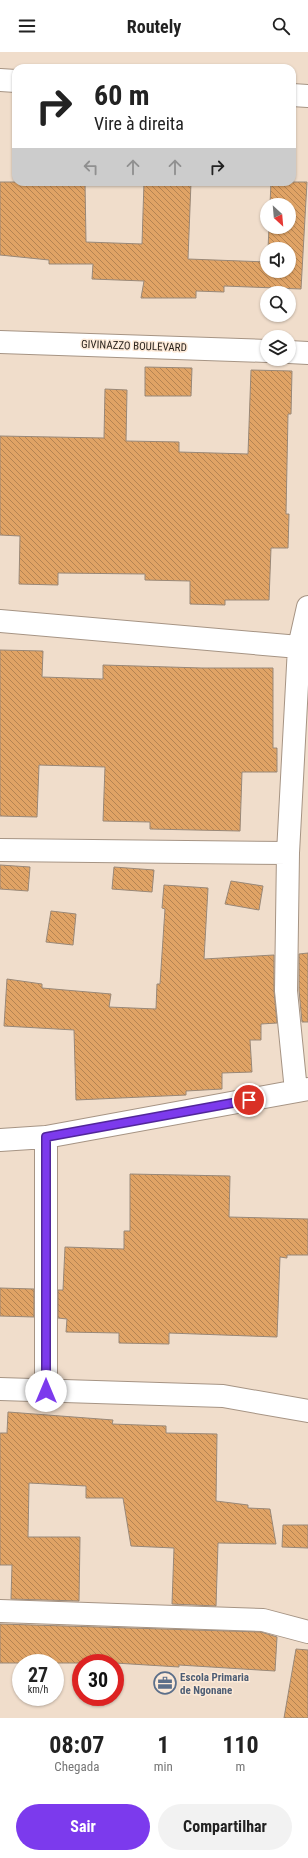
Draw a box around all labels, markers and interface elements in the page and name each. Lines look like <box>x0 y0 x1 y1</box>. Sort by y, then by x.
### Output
icon: menu <box>16 15 38 37</box>
icon: search <box>270 15 292 37</box>
text: Routely <box>127 16 181 37</box>
text: 60 m <box>94 79 150 112</box>
icon: right <box>28 80 80 132</box>
text: Vire à direita <box>94 113 184 134</box>
icon: left <box>80 156 102 178</box>
icon: ahead <box>122 156 144 178</box>
icon: ahead <box>164 156 186 178</box>
icon: right <box>206 156 228 178</box>
north arrow <box>260 198 296 234</box>
map controls <box>260 198 296 366</box>
button: sound <box>260 242 296 278</box>
button: search <box>260 286 296 322</box>
button: layers <box>260 330 296 366</box>
street label: GIVINAZZO BOULEVARD <box>81 338 187 354</box>
pin <box>232 1083 266 1117</box>
icon: arrive <box>238 1089 260 1111</box>
position arrow <box>25 1370 67 1412</box>
speed limit sign: 30 <box>72 1654 124 1706</box>
text: 27 <box>28 1663 48 1687</box>
office icon: Escola Primaria de Ngonane <box>152 1670 178 1696</box>
place label: Escola Primaria de Ngonane <box>180 1671 249 1697</box>
text: km/h <box>28 1684 48 1695</box>
text: 08:07 <box>49 1731 104 1759</box>
text: 1 <box>157 1731 169 1759</box>
text: 110 <box>222 1731 259 1759</box>
text: Chegada <box>54 1759 99 1774</box>
text: min <box>154 1759 173 1774</box>
text: m <box>236 1759 245 1774</box>
button: Sair <box>16 1804 150 1850</box>
button: Compartilhar <box>158 1804 292 1850</box>

